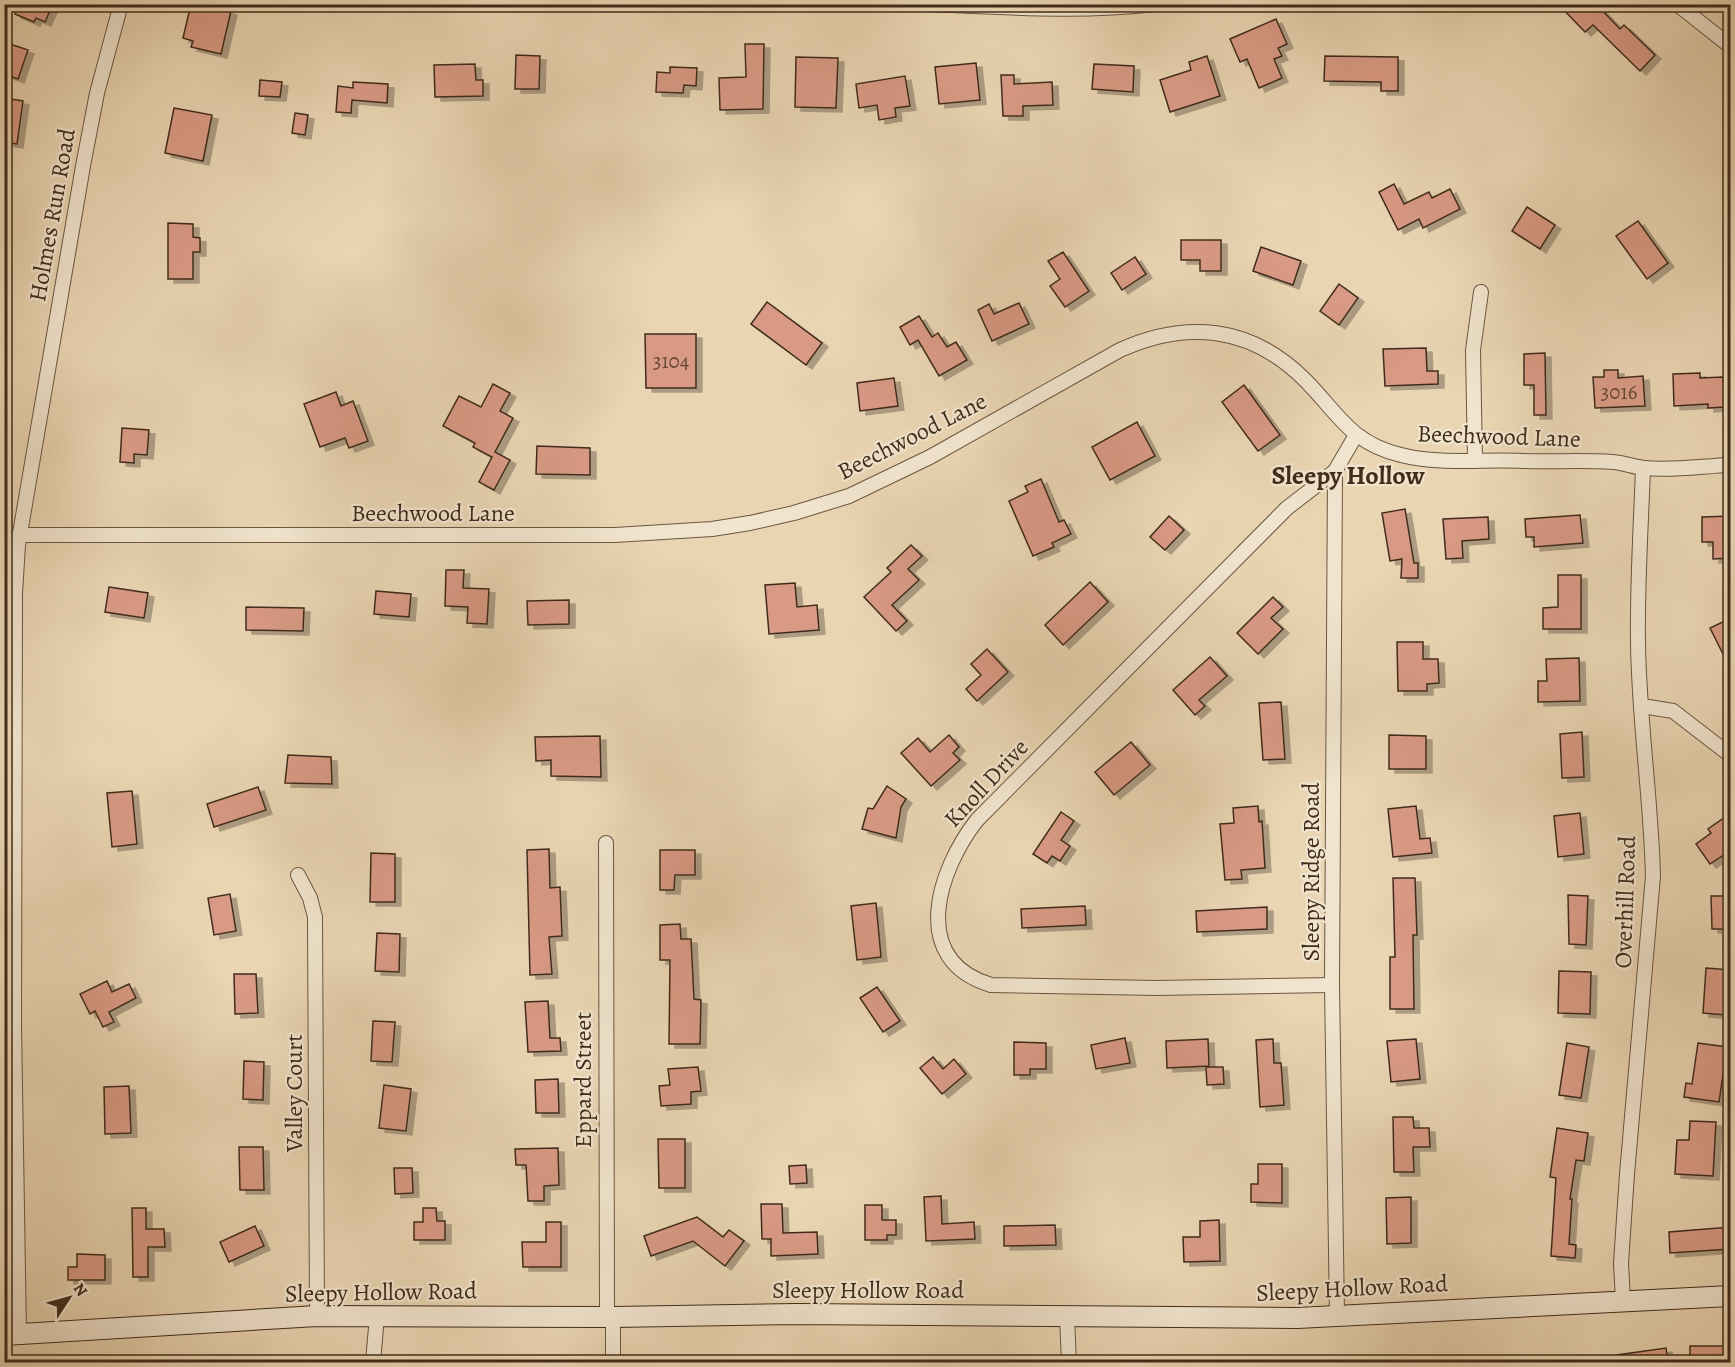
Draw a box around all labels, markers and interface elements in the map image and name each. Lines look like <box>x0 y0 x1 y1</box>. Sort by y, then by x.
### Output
street label: Holmes Run Road <box>21 126 83 304</box>
house number: 3104 <box>653 347 689 375</box>
house number: 3016 <box>1601 378 1638 406</box>
street label: Beechwood Lane <box>832 385 992 487</box>
street label: Beechwood Lane <box>1417 417 1581 455</box>
district label: Sleepy Hollow <box>1271 458 1425 493</box>
street label: Beechwood Lane <box>351 497 515 529</box>
street label: Knoll Drive <box>937 732 1035 834</box>
street label: Sleepy Ridge Road <box>1295 782 1327 962</box>
street label: Overhill Road <box>1607 835 1643 969</box>
street label: Eppard Street <box>567 1012 599 1148</box>
street label: Valley Court <box>278 1034 310 1153</box>
street label: Sleepy Hollow Road <box>1255 1267 1449 1309</box>
north arrow <box>39 1268 99 1328</box>
street label: Sleepy Hollow Road <box>285 1274 477 1310</box>
street label: Sleepy Hollow Road <box>772 1274 964 1306</box>
text: N <box>68 1279 93 1301</box>

